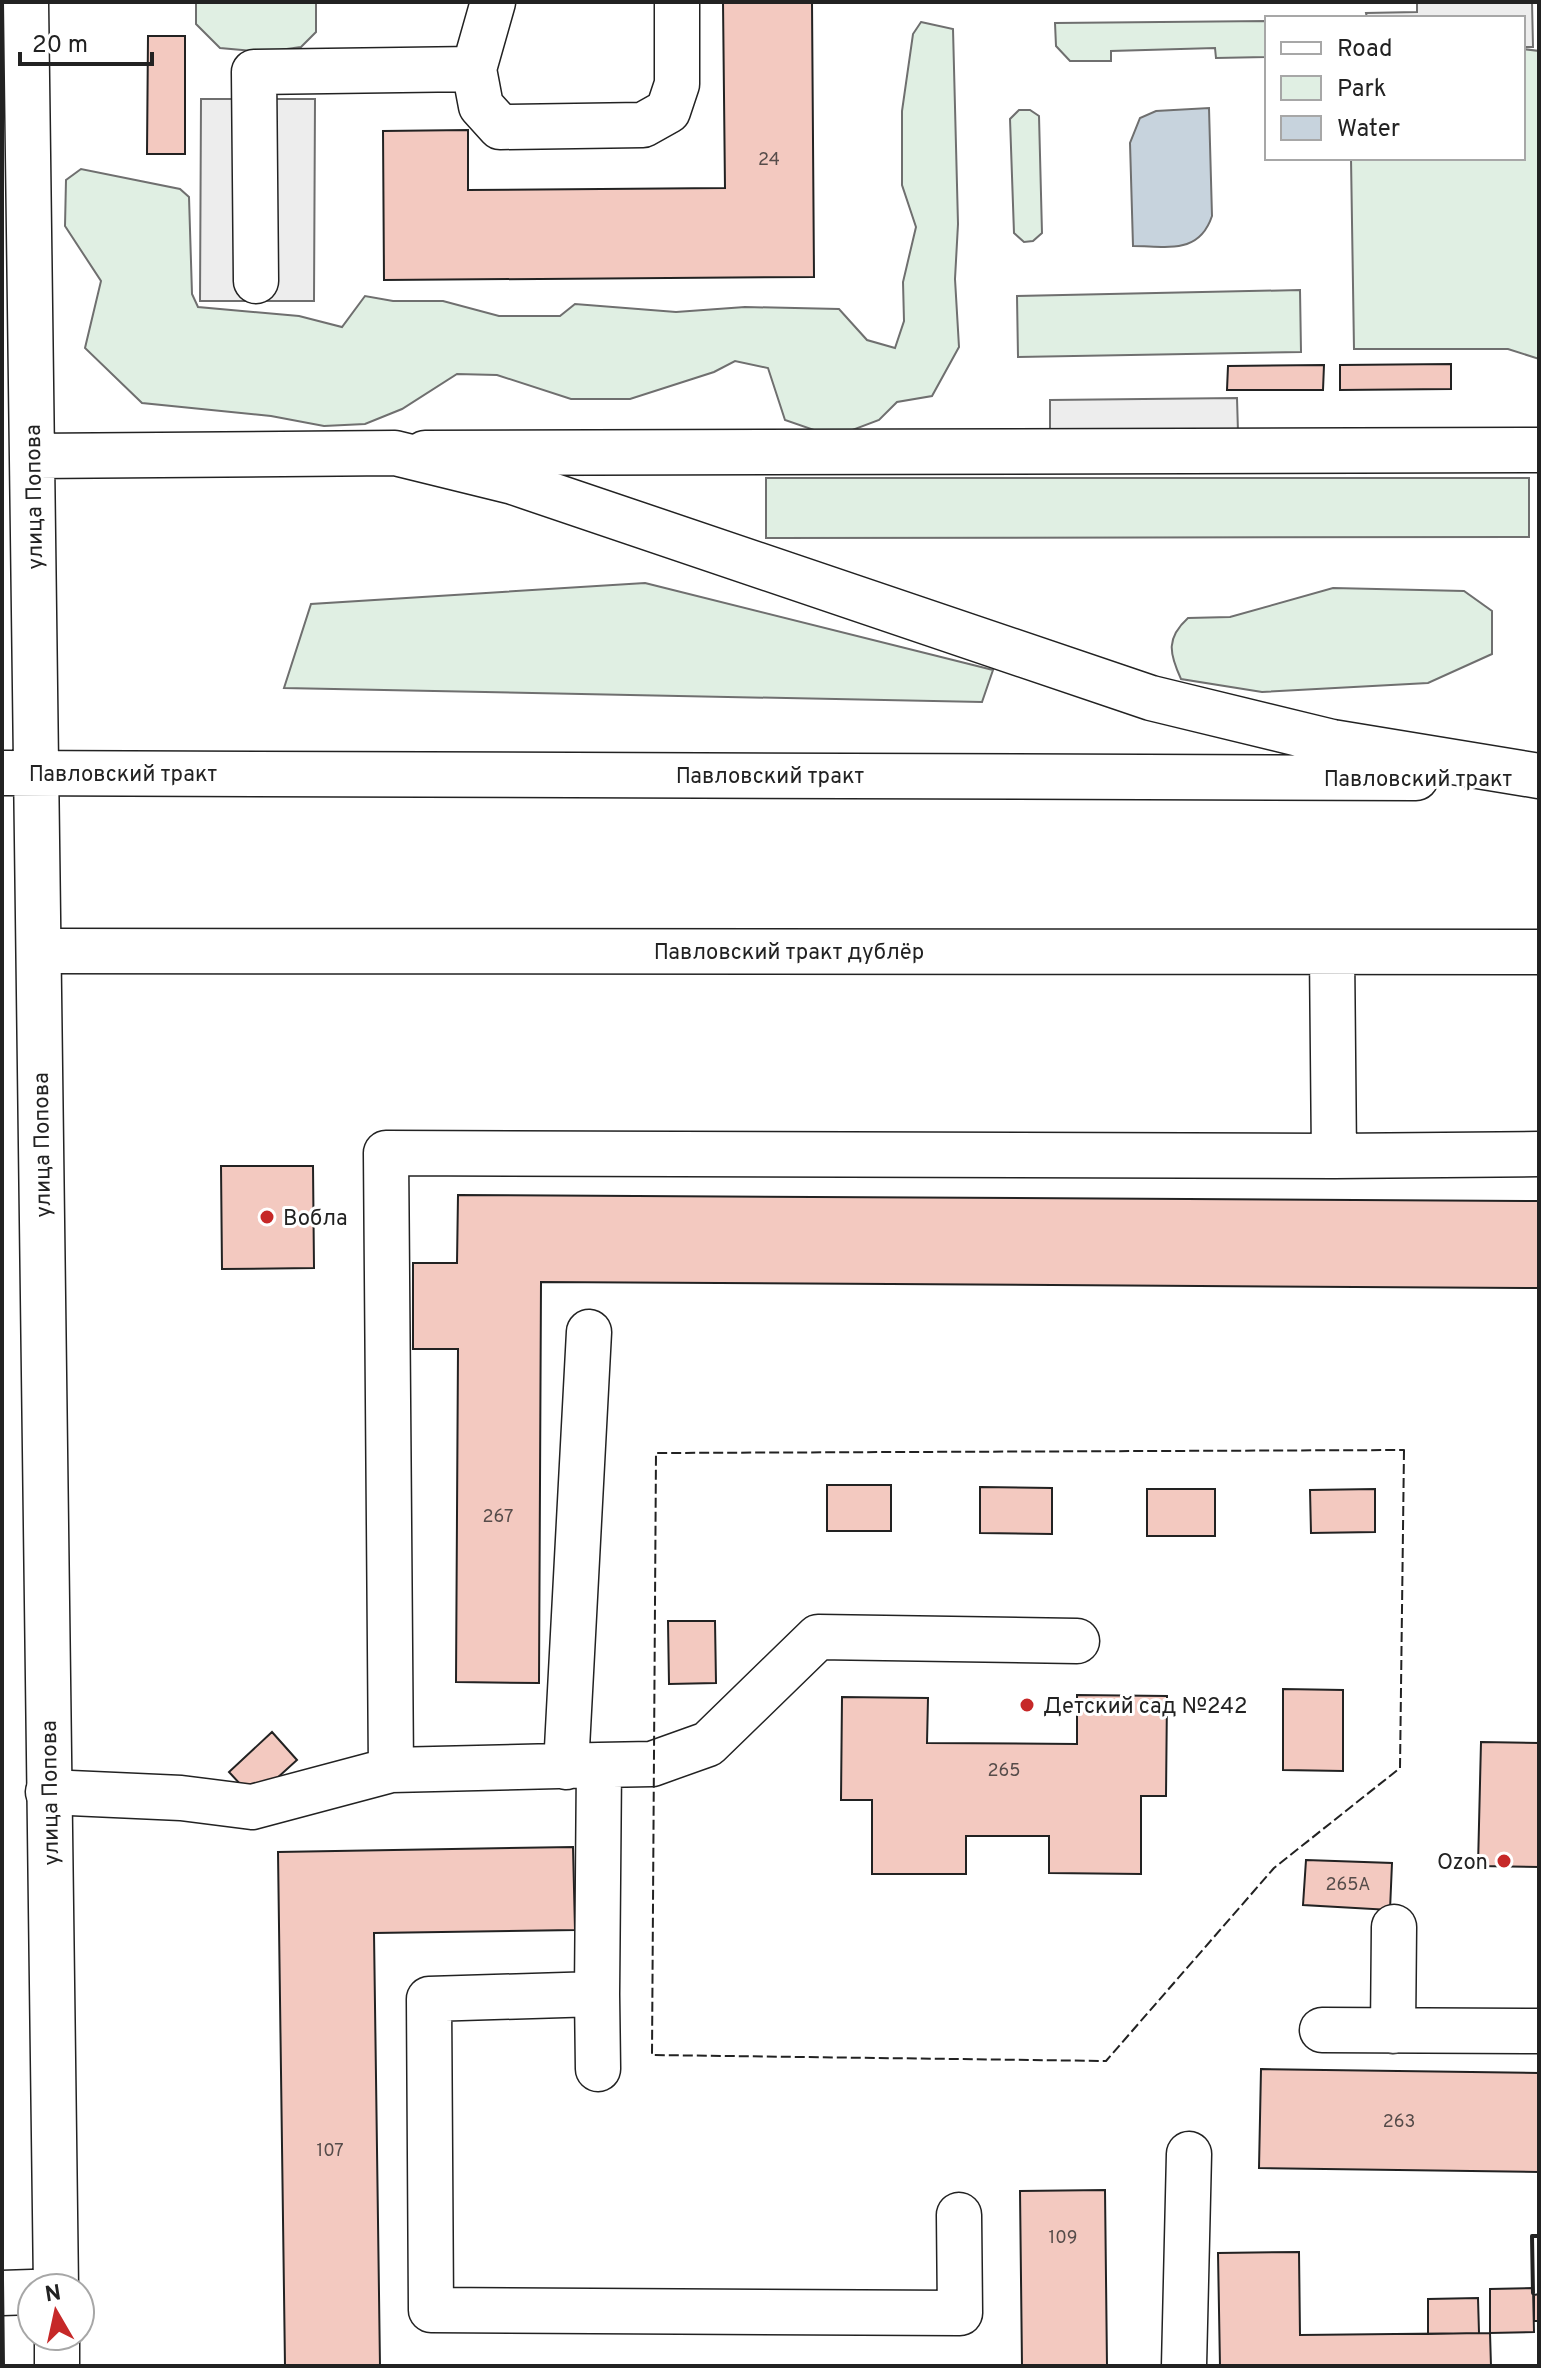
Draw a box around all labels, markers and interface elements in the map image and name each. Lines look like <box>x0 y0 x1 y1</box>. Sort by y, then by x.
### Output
scale bar <box>20 16 152 66</box>
legend <box>1265 16 1525 160</box>
text: 20 m <box>32 31 88 61</box>
text: Road <box>1337 35 1393 65</box>
text: Park <box>1337 75 1387 105</box>
text: Water <box>1337 115 1400 145</box>
house number: 24 <box>758 149 780 172</box>
street label: улица Попова <box>21 424 50 570</box>
street label: Павловский тракт <box>29 762 217 789</box>
street label: Павловский тракт <box>676 764 864 791</box>
street label: Павловский тракт <box>1324 767 1512 794</box>
street label: Павловский тракт дублёр <box>654 940 924 967</box>
street label: улица Попова <box>29 1072 58 1218</box>
place label: Вобла <box>283 1206 348 1233</box>
marker: Вобла <box>258 1208 276 1226</box>
house number: 267 <box>483 1506 513 1529</box>
place label: Детский сад №242 <box>1043 1694 1247 1721</box>
marker: Детский сад №242 <box>1018 1696 1036 1714</box>
street label: улица Попова <box>37 1720 66 1866</box>
house number: 265 <box>988 1760 1020 1783</box>
place label: Ozon <box>1437 1850 1488 1877</box>
marker: Ozon <box>1495 1852 1513 1870</box>
house number: 265А <box>1326 1874 1370 1897</box>
house number: 263 <box>1383 2111 1415 2134</box>
house number: 107 <box>316 2140 344 2163</box>
house number: 109 <box>1048 2227 1078 2250</box>
north arrow <box>16 2272 96 2352</box>
text: N <box>43 2280 63 2309</box>

